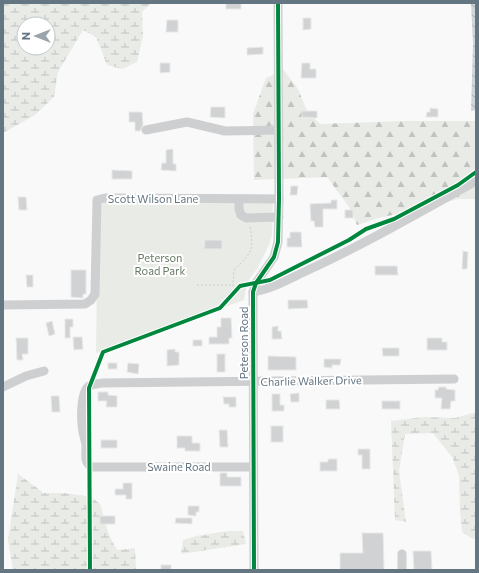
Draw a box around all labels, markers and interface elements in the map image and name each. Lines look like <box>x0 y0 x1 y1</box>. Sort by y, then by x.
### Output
north arrow <box>16 16 56 56</box>
text: N <box>19 32 32 40</box>
street label: Scott Wilson Lane <box>108 192 198 205</box>
park label: Peterson Road Park <box>135 251 185 277</box>
street label: Peterson Road <box>237 307 250 379</box>
street label: Charlie Walker Drive <box>260 373 362 388</box>
street label: Swaine Road <box>147 460 211 473</box>

